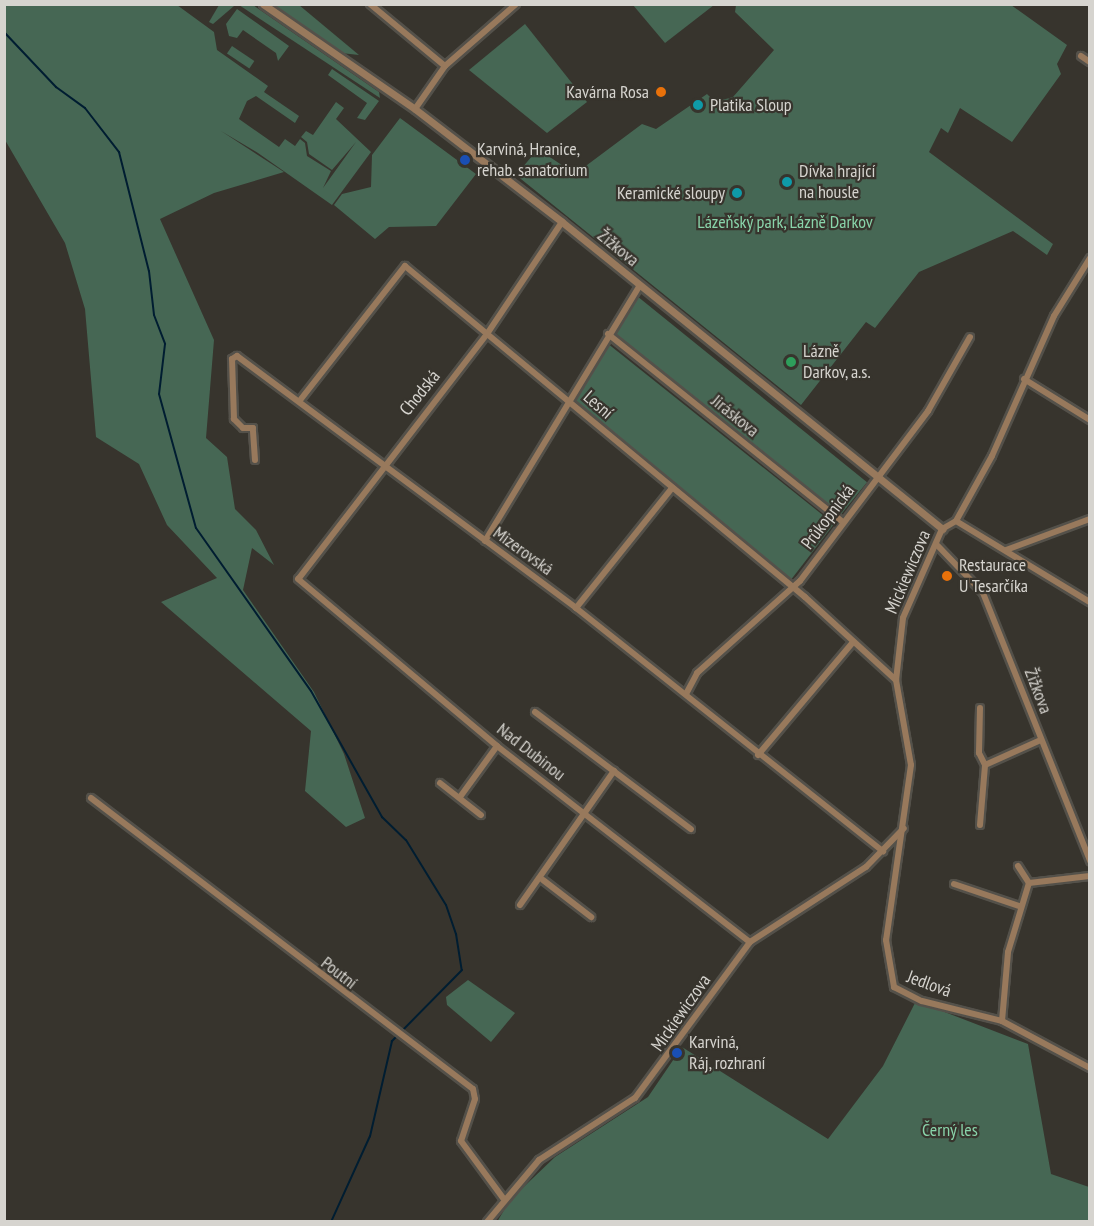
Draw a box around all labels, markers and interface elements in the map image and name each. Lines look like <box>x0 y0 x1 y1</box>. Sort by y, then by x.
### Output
place label: Kavárna Rosa <box>566 81 649 103</box>
marker: Kavárna Rosa <box>654 85 668 99</box>
place label: Platika Sloup <box>710 94 792 116</box>
marker: Platika Sloup <box>691 98 705 112</box>
place label: Karviná, Hranice, rehab. sanatorium <box>477 139 589 182</box>
marker: Karviná, Hranice, rehab. sanatorium <box>458 153 472 167</box>
place label: Dívka hrající na housle <box>799 161 875 204</box>
marker: Dívka hrající na housle <box>780 175 794 189</box>
place label: Keramické sloupy <box>617 182 725 204</box>
marker: Keramické sloupy <box>730 186 744 200</box>
park label: Lázeňský park, Lázně Darkov <box>696 211 874 233</box>
street label: Žižkova <box>593 225 643 271</box>
place label: Lázně Darkov, a.s. <box>803 341 872 384</box>
marker: Lázně Darkov, a.s. <box>784 355 798 369</box>
street label: Chodská <box>395 366 445 420</box>
street label: Lesní <box>579 386 617 424</box>
street label: Jiráskova <box>707 390 763 442</box>
street label: Průkopnická <box>797 480 859 554</box>
street label: Mizerovská <box>489 522 557 580</box>
street label: Mickiewiczova <box>881 527 935 617</box>
place label: Restaurace U Tesarčíka <box>959 555 1029 598</box>
marker: Restaurace U Tesarčíka <box>940 569 954 583</box>
street label: Žižkova <box>1020 665 1056 717</box>
street label: Nad Dubinou <box>492 719 570 785</box>
street label: Poutní <box>317 952 361 994</box>
street label: Jedlová <box>904 966 954 1002</box>
street label: Mickiewiczova <box>647 970 715 1056</box>
place label: Karviná, Ráj, rozhraní <box>689 1032 767 1074</box>
marker: Karviná, Ráj, rozhraní <box>670 1046 684 1060</box>
park label: Černý les <box>922 1119 978 1141</box>

